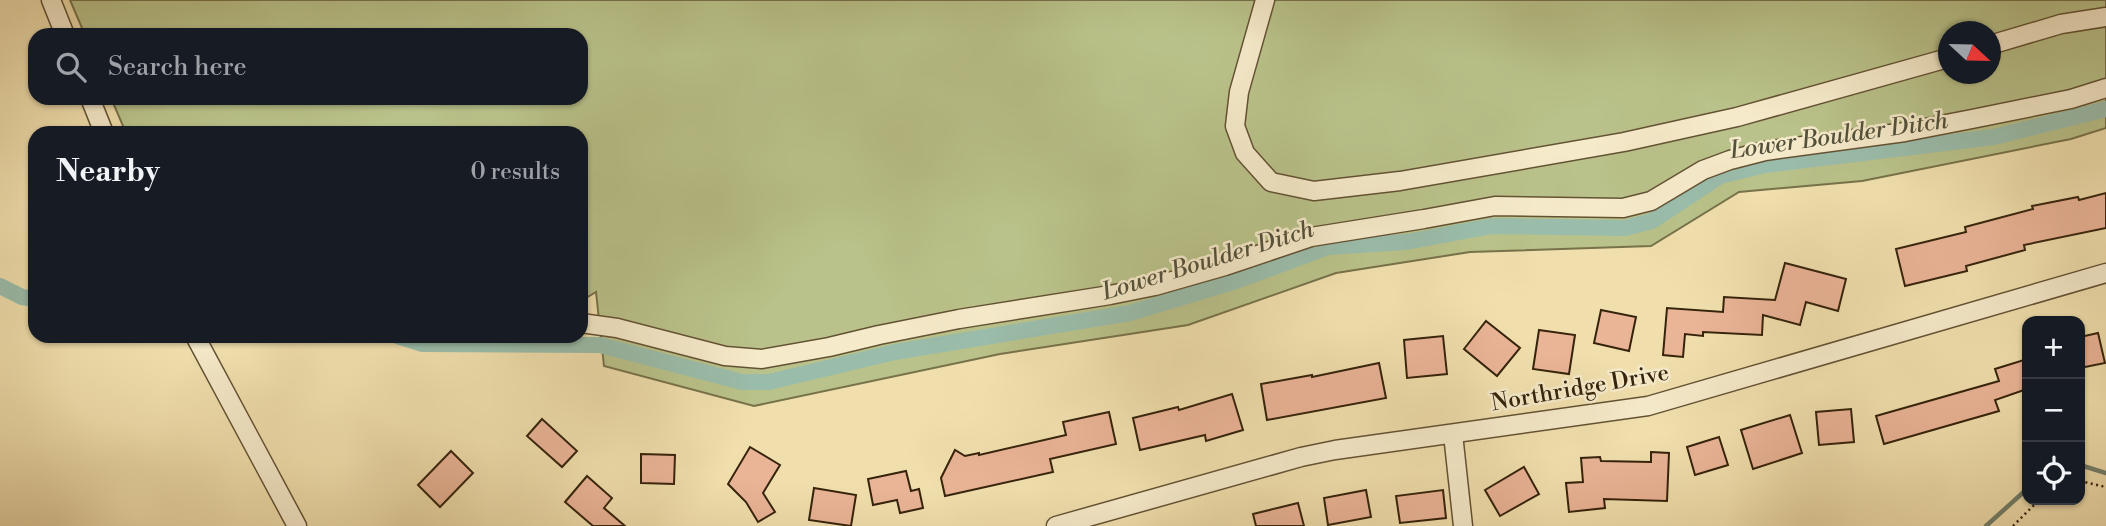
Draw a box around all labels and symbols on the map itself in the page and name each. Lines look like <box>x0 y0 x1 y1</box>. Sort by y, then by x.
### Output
north arrow <box>1938 21 2001 84</box>
water label: Lower Boulder Ditch <box>1727 106 1951 166</box>
water label: Lower Boulder Ditch <box>1098 214 1318 308</box>
street label: Northridge Drive <box>1489 359 1671 417</box>

